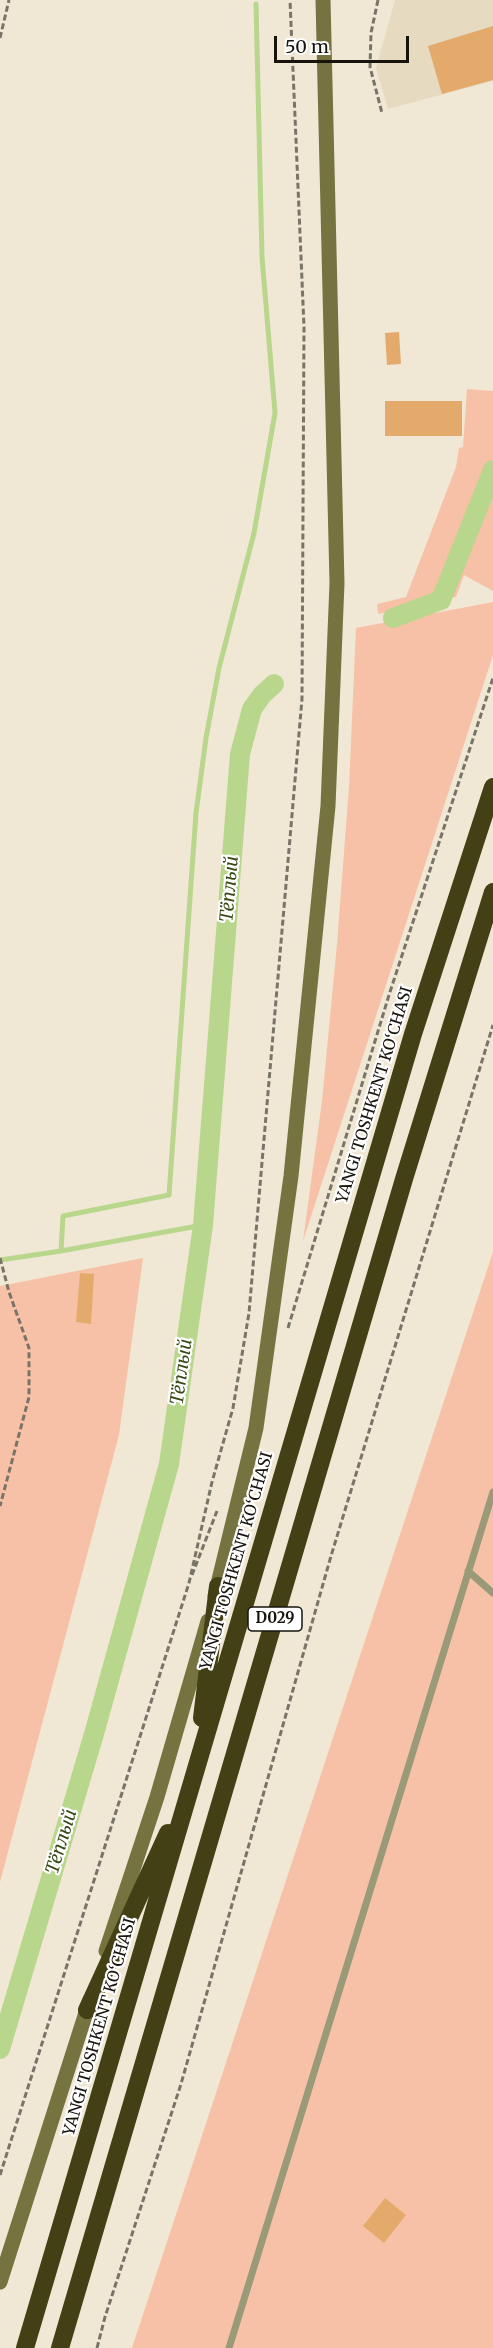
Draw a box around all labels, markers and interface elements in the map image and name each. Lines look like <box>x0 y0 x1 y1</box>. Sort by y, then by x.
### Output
scale bar <box>277 24 412 62</box>
text: 50 m <box>285 35 329 58</box>
water label: Тёплый <box>216 855 244 923</box>
street label: YANGI TOSHKENT KO‘CHASI <box>333 984 417 1206</box>
water label: Тёплый <box>167 1338 197 1406</box>
street label: YANGI TOSHKENT KO‘CHASI <box>197 1450 277 1672</box>
road number: D029 <box>248 1607 302 1631</box>
water label: Тёплый <box>42 1807 82 1877</box>
street label: YANGI TOSHKENT KO‘CHASI <box>60 1916 140 2138</box>

